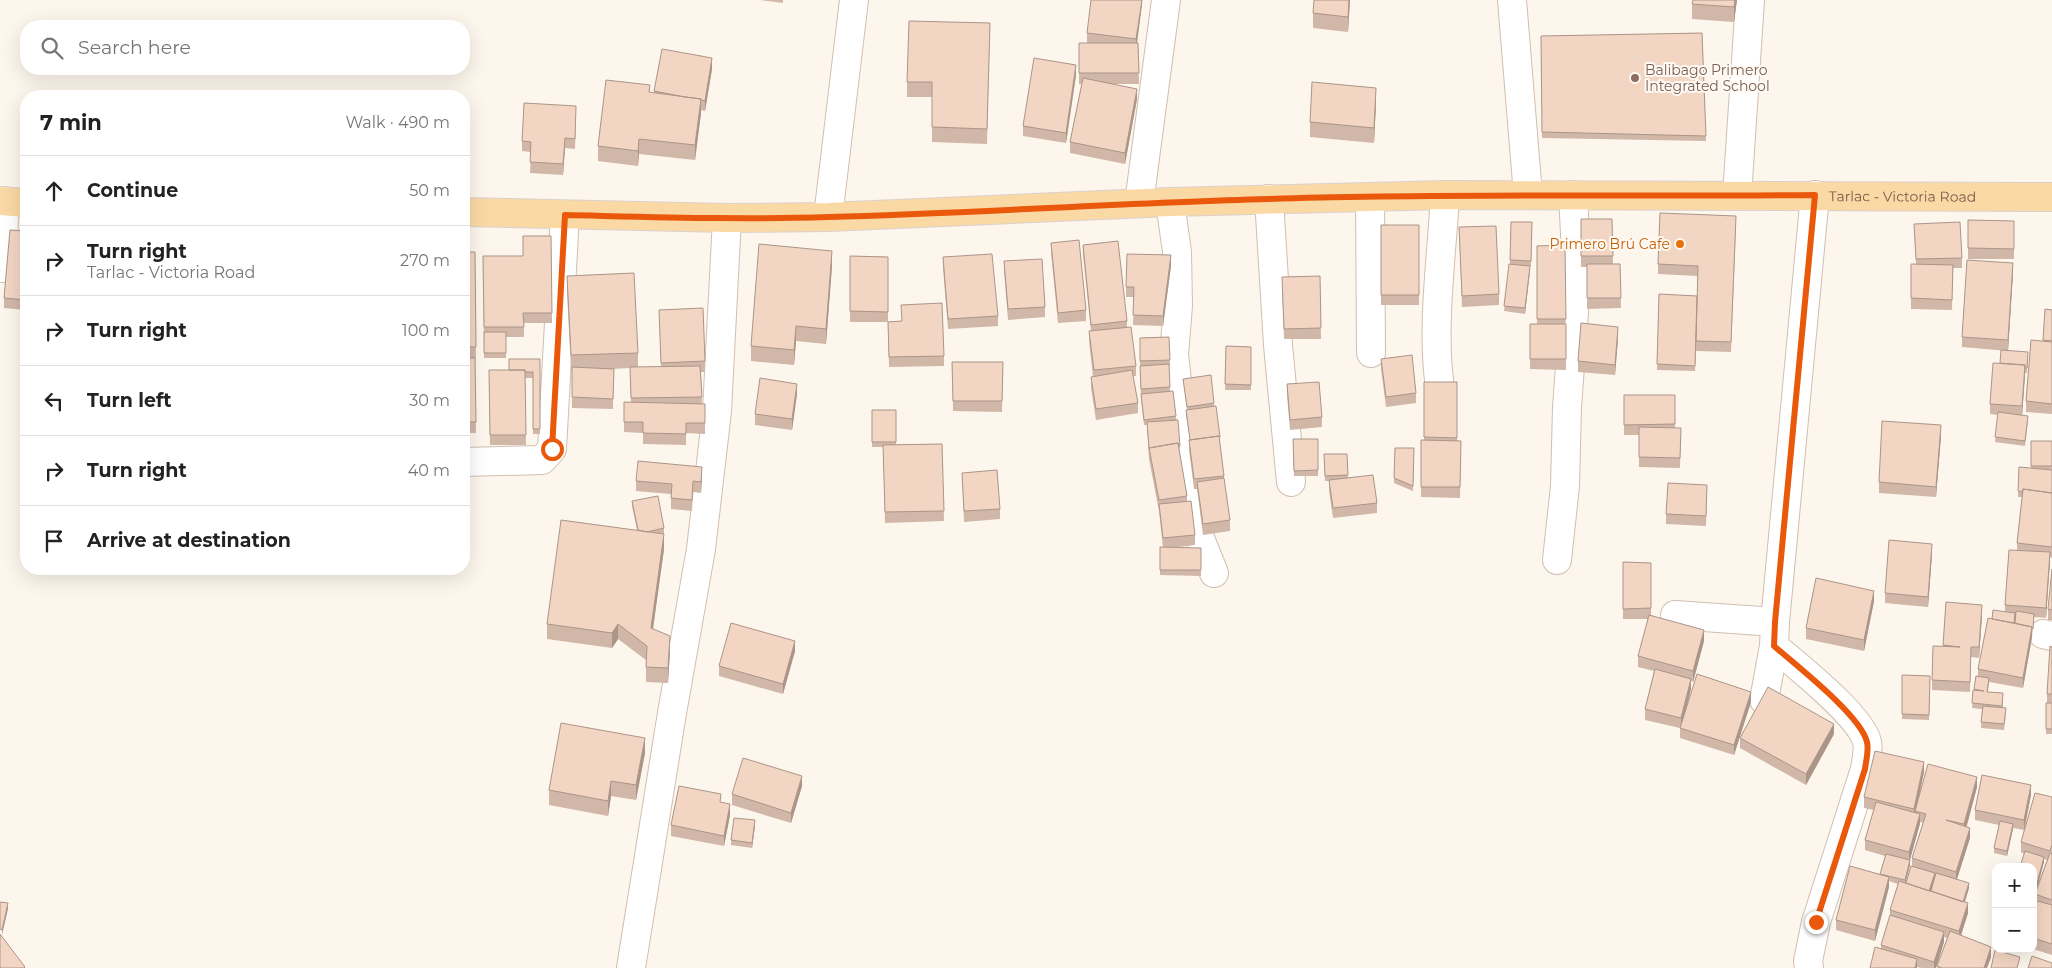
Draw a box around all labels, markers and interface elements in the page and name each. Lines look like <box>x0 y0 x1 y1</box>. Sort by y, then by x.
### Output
search box <box>20 20 470 75</box>
icon: search <box>38 34 66 62</box>
text: Search here <box>78 36 191 59</box>
place label: Balibago Primero Integrated School <box>1645 61 1770 95</box>
marker: Balibago Primero Integrated School <box>1629 72 1641 84</box>
text: 7 min <box>40 110 102 135</box>
text: Walk · 490 m <box>345 113 450 132</box>
icon: ahead <box>40 177 68 205</box>
text: Continue <box>87 179 178 202</box>
text: 50 m <box>409 181 450 200</box>
street label: Tarlac - Victoria Road <box>1829 187 1976 206</box>
place label: Primero Brú Cafe <box>1549 235 1670 253</box>
marker: Primero Brú Cafe <box>1674 238 1686 250</box>
text: Turn right <box>87 240 187 263</box>
icon: right <box>40 247 68 275</box>
text: 270 m <box>400 251 450 270</box>
text: Tarlac - Victoria Road <box>87 263 255 282</box>
icon: right <box>40 317 68 345</box>
text: Turn right <box>87 319 187 342</box>
text: 100 m <box>402 321 450 340</box>
icon: left <box>40 387 68 415</box>
text: Turn left <box>87 389 172 412</box>
text: 30 m <box>409 391 450 410</box>
route start <box>541 438 564 461</box>
icon: right <box>40 457 68 485</box>
text: Turn right <box>87 459 187 482</box>
text: 40 m <box>408 461 450 480</box>
icon: arrive <box>40 527 68 555</box>
text: Arrive at destination <box>87 529 291 552</box>
map controls <box>1992 863 2037 953</box>
button: + <box>1992 863 2037 908</box>
button: − <box>1992 908 2037 953</box>
route end <box>1805 911 1828 934</box>

